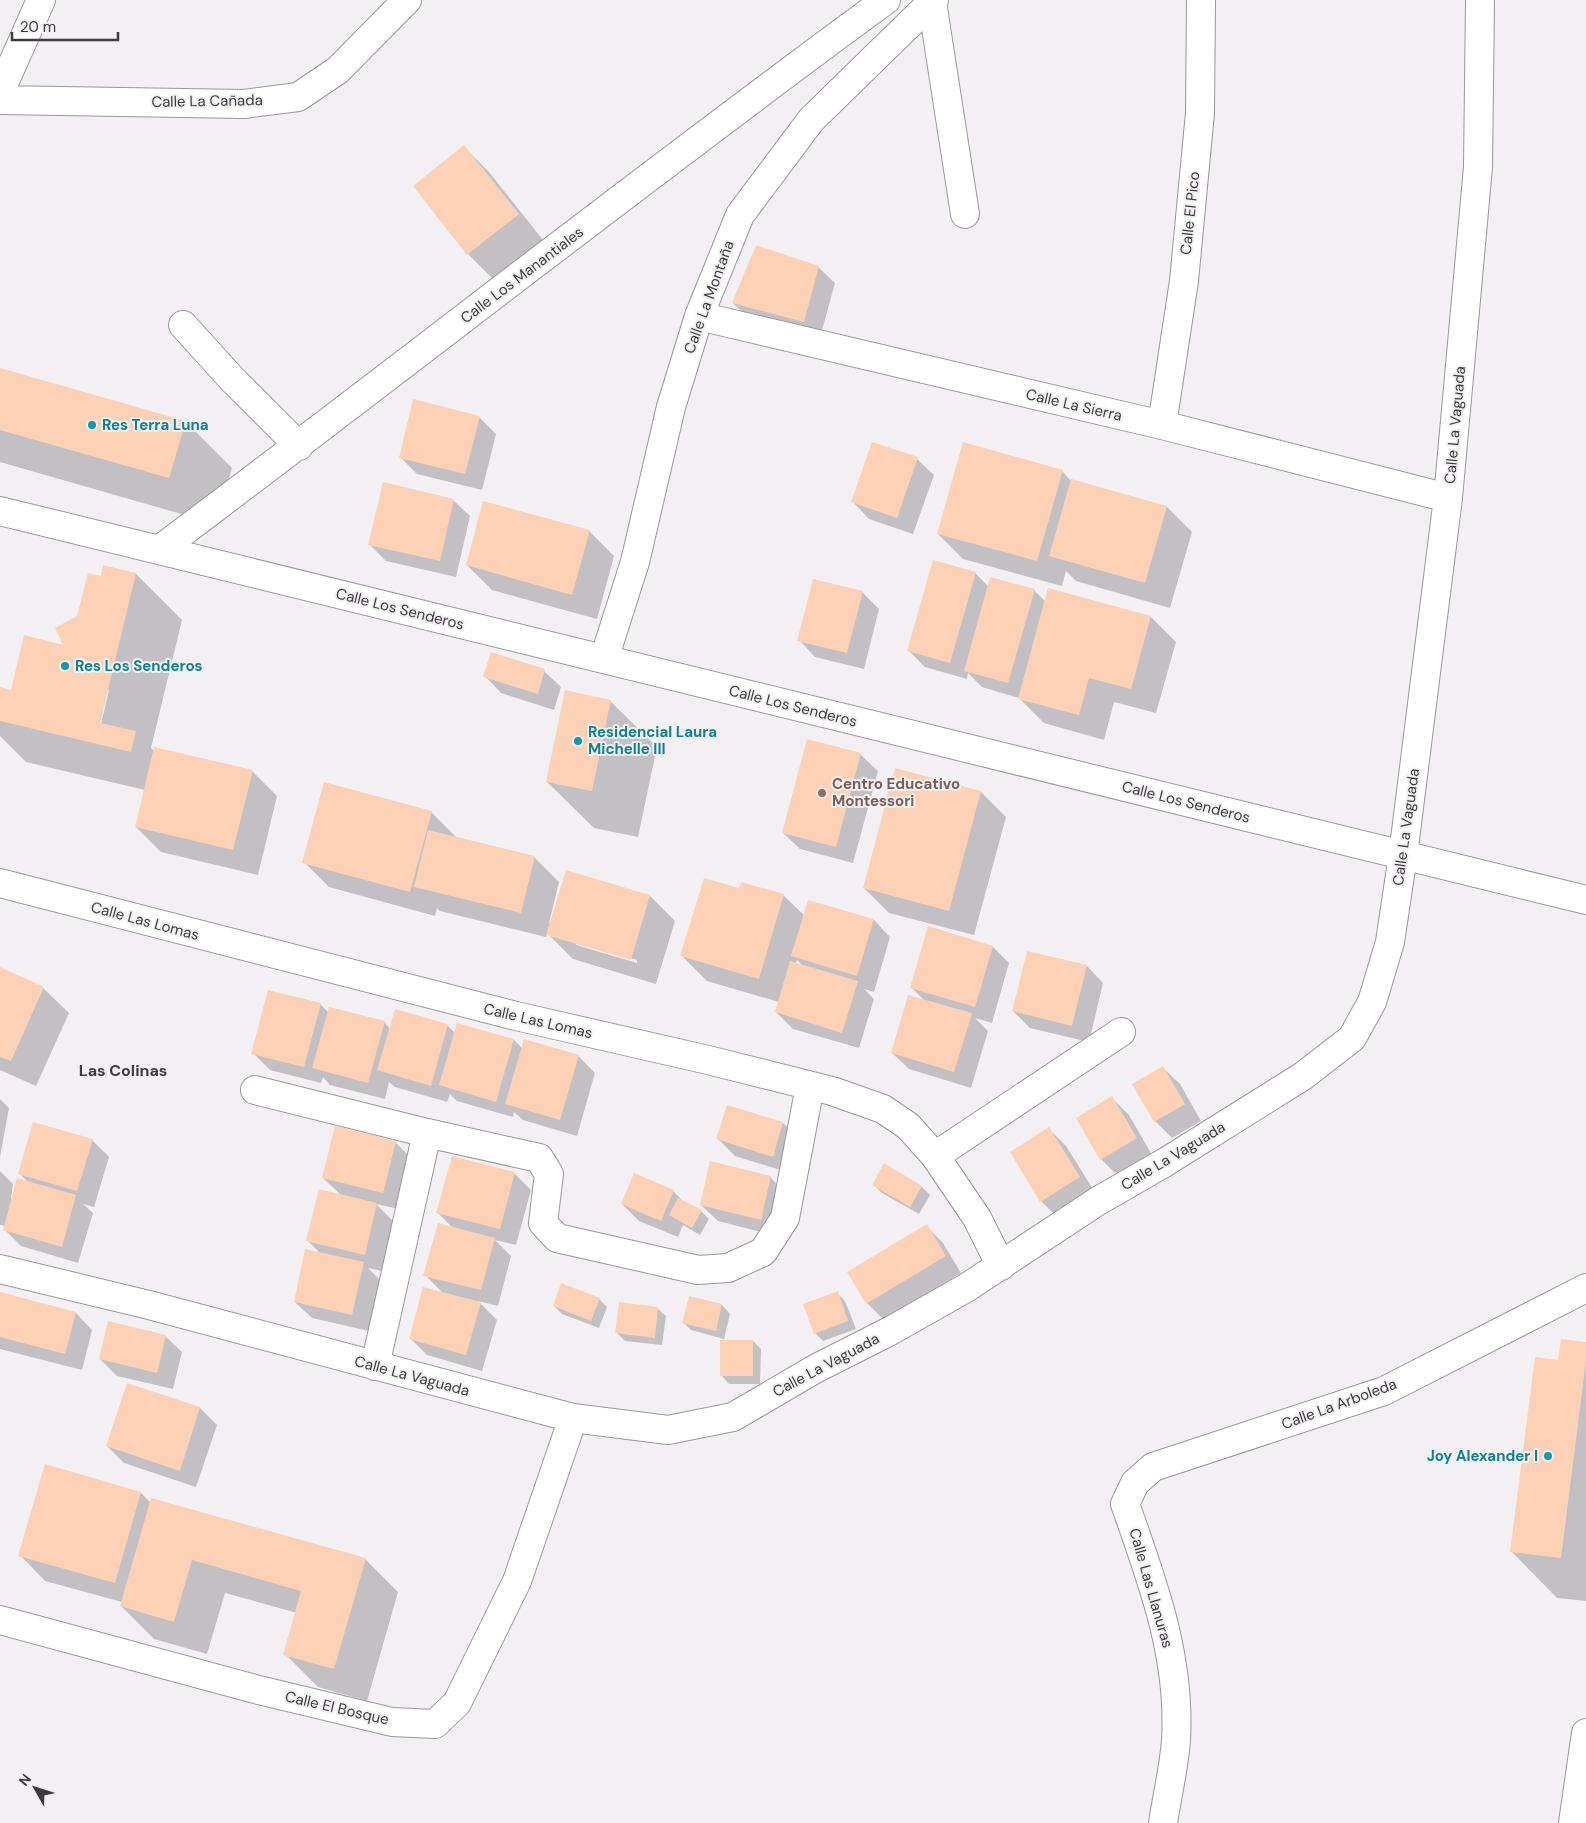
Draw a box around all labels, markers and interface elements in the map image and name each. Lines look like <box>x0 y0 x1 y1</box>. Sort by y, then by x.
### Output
scale bar <box>12 10 119 42</box>
text: 20 m <box>20 17 56 37</box>
street label: Calle La Cañada <box>151 90 263 112</box>
street label: Calle El Pico <box>1176 170 1204 256</box>
street label: Calle Los Manantiales <box>456 222 588 328</box>
street label: Calle La Montaña <box>679 238 739 356</box>
street label: Calle La Vaguada <box>1440 365 1470 485</box>
street label: Calle La Sierra <box>1024 384 1124 426</box>
place label: Res Terra Luna <box>102 415 208 435</box>
marker: Res Terra Luna <box>86 419 98 431</box>
street label: Calle Los Senderos <box>334 583 466 635</box>
place label: Res Los Senderos <box>75 656 203 676</box>
marker: Res Los Senderos <box>59 660 71 672</box>
street label: Calle Los Senderos <box>727 680 859 732</box>
place label: Residencial Laura Michelle III <box>588 722 717 759</box>
marker: Residencial Laura Michelle III <box>572 735 584 747</box>
street label: Calle La Vaguada <box>1388 767 1424 887</box>
place label: Centro Educativo Montessori <box>832 774 960 811</box>
street label: Calle Los Senderos <box>1120 776 1252 828</box>
marker: Centro Educativo Montessori <box>816 787 828 799</box>
street label: Calle Las Lomas <box>89 897 201 945</box>
street label: Calle Las Lomas <box>482 999 594 1043</box>
district label: Las Colinas <box>79 1060 167 1081</box>
street label: Calle La Vaguada <box>1117 1117 1229 1195</box>
street label: Calle La Vaguada <box>769 1328 883 1402</box>
street label: Calle La Vaguada <box>352 1351 472 1401</box>
street label: Calle La Arboleda <box>1279 1374 1399 1434</box>
place label: Joy Alexander I <box>1427 1446 1538 1466</box>
marker: Joy Alexander I <box>1542 1450 1554 1462</box>
street label: Calle Las Llanuras <box>1124 1526 1178 1650</box>
street label: Calle El Bosque <box>283 1686 391 1730</box>
north arrow <box>10 1763 60 1813</box>
text: N <box>15 1770 35 1789</box>

